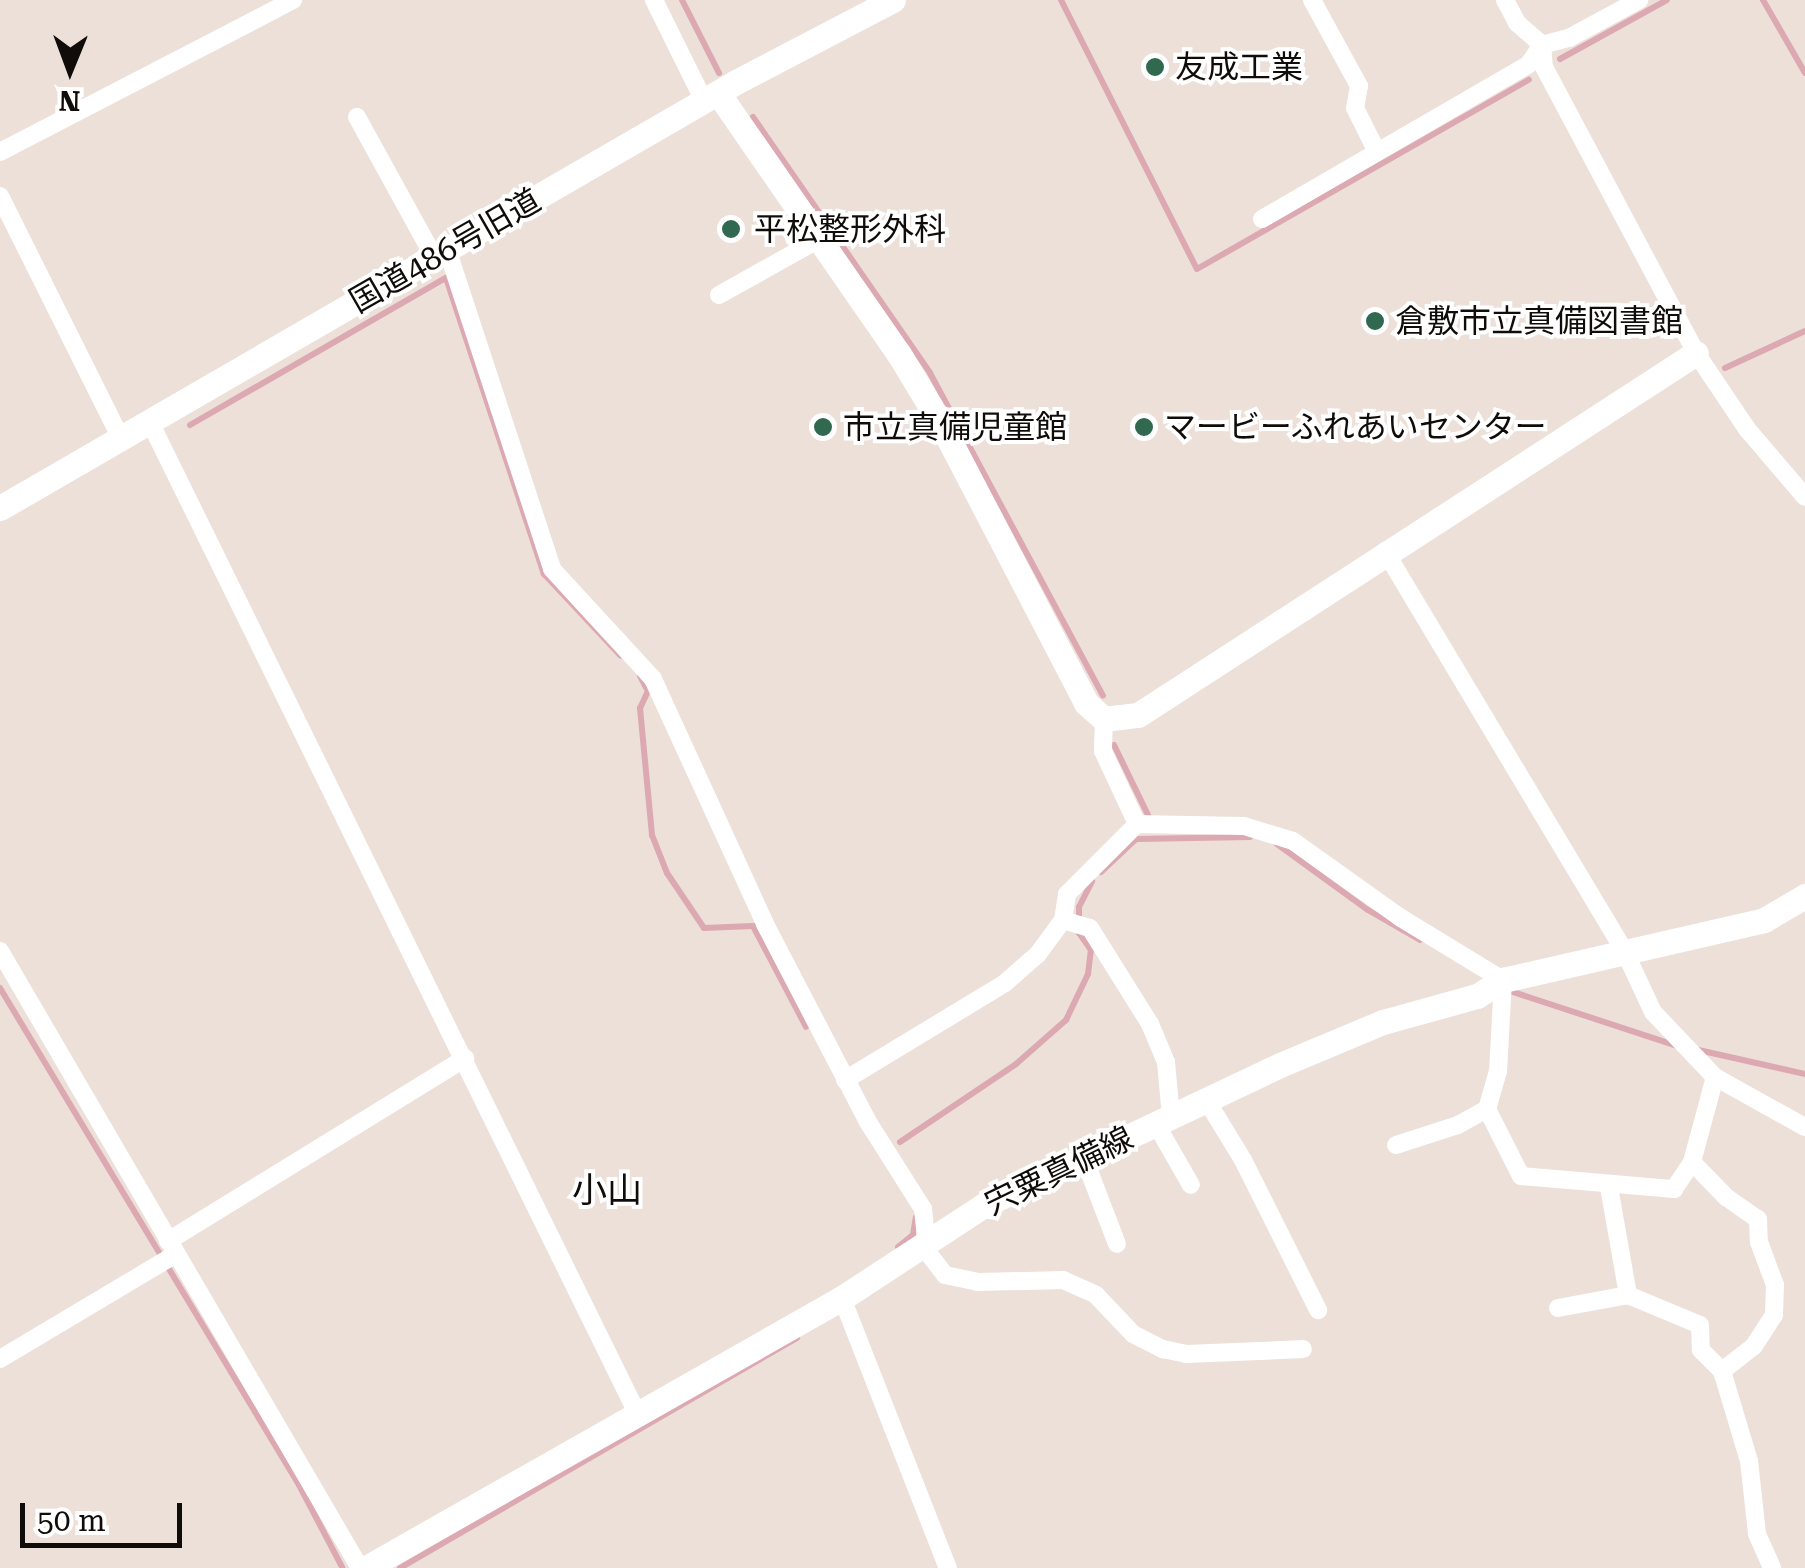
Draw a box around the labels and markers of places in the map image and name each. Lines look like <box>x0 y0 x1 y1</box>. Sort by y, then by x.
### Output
place label: 友成工業 <box>1175 48 1303 86</box>
marker: 友成工業 <box>1144 56 1166 78</box>
place label: 平松整形外科 <box>754 210 946 248</box>
marker: 平松整形外科 <box>718 216 744 242</box>
place label: 倉敷市立真備図書館 <box>1395 302 1683 340</box>
marker: 倉敷市立真備図書館 <box>1364 310 1386 332</box>
place label: 市立真備児童館 <box>843 408 1067 446</box>
place label: マービーふれあいセンター <box>1164 408 1548 446</box>
marker: 市立真備児童館 <box>812 416 834 438</box>
marker: マービーふれあいセンター <box>1133 416 1155 438</box>

